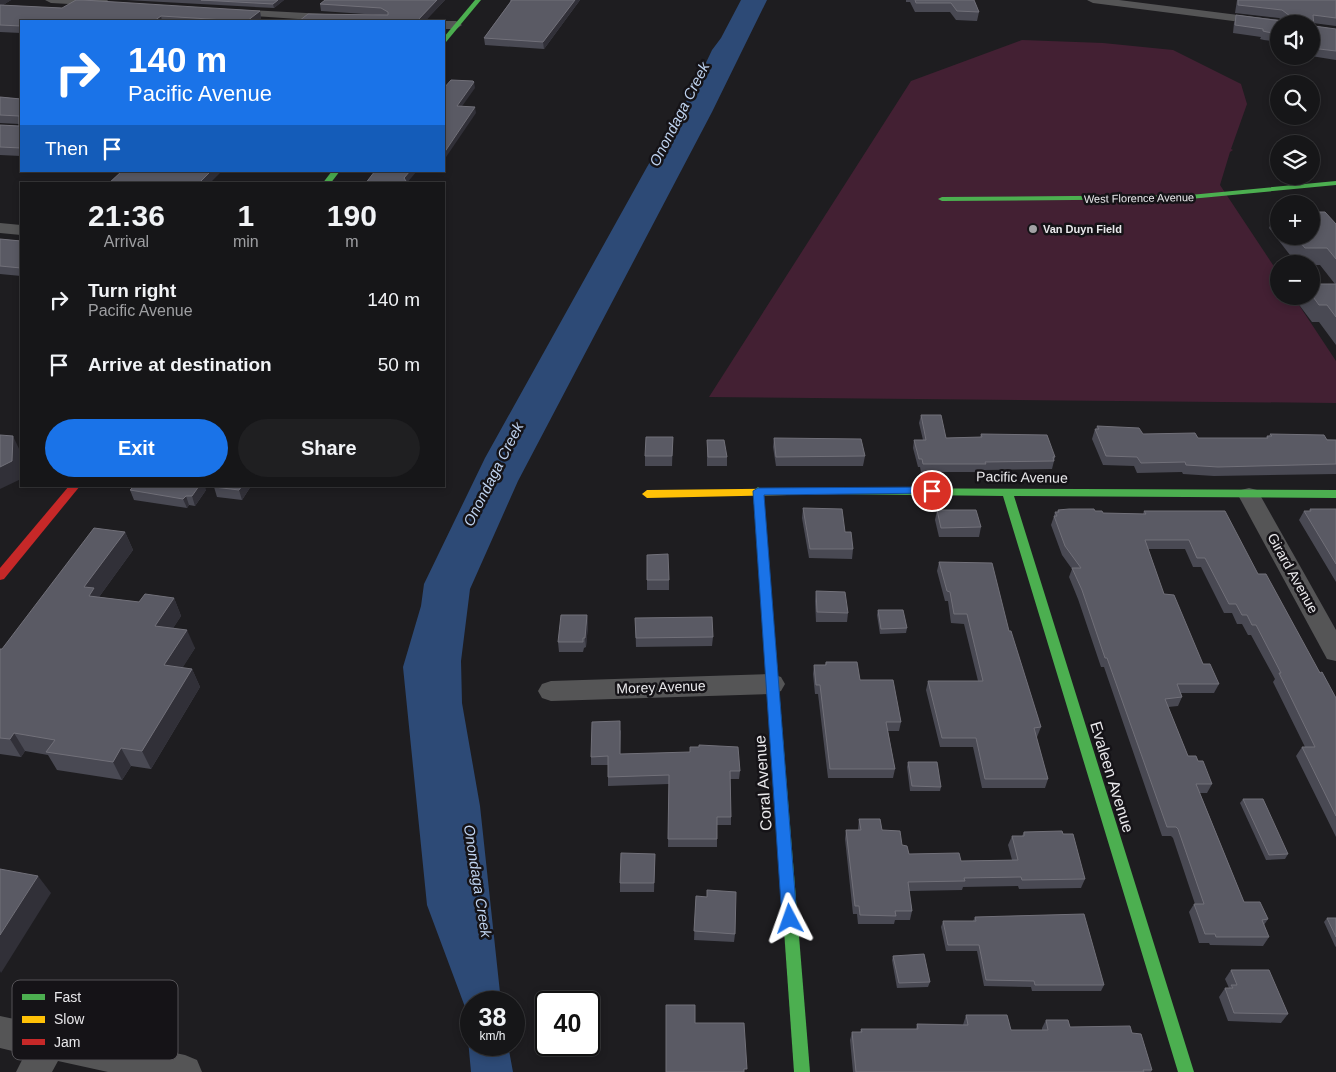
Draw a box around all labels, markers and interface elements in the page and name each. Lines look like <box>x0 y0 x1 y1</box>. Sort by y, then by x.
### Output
map controls <box>1270 15 1320 305</box>
button: sound <box>1270 15 1320 65</box>
icon: right <box>45 40 110 105</box>
text: 140 m <box>128 40 227 79</box>
water label: Onondaga Creek <box>645 58 713 169</box>
button: search <box>1270 75 1320 125</box>
text: Pacific Avenue <box>128 81 272 106</box>
icon: arrive <box>98 135 126 163</box>
button: layers <box>1270 135 1320 185</box>
text: Then <box>45 138 88 159</box>
street label: West Florence Avenue <box>1084 191 1194 205</box>
button: + <box>1270 195 1320 245</box>
text: 21:36 <box>88 199 165 232</box>
text: 1 <box>237 199 254 232</box>
text: 190 <box>327 199 377 232</box>
marker: Van Duyn Field <box>1027 223 1039 235</box>
place label: Van Duyn Field <box>1043 223 1122 235</box>
text: Arrival <box>104 233 149 250</box>
text: min <box>233 233 259 250</box>
text: m <box>345 233 358 250</box>
button: − <box>1270 255 1320 305</box>
text: Turn right <box>88 280 176 301</box>
icon: right <box>45 286 73 314</box>
text: 140 m <box>367 289 420 310</box>
text: Pacific Avenue <box>88 302 193 319</box>
icon: arrive <box>45 351 73 379</box>
text: Arrive at destination <box>88 354 272 375</box>
text: 50 m <box>378 354 420 375</box>
water label: Onondaga Creek <box>459 418 527 529</box>
button: Exit <box>45 419 228 477</box>
button: Share <box>238 419 420 477</box>
street label: Pacific Avenue <box>976 468 1068 486</box>
pin <box>911 470 953 512</box>
icon: arrive <box>918 477 946 505</box>
street label: Girard Avenue <box>1264 530 1322 616</box>
street label: Morey Avenue <box>616 677 706 697</box>
street label: Evaleen Avenue <box>1087 719 1137 835</box>
street label: Coral Avenue <box>751 735 775 831</box>
water label: Onondaga Creek <box>461 823 496 940</box>
position arrow <box>763 892 815 944</box>
legend <box>12 980 178 1060</box>
text: Fast <box>54 989 81 1005</box>
speed limit sign: 40 <box>535 991 600 1056</box>
text: 38 <box>479 1003 506 1031</box>
text: Slow <box>54 1011 85 1027</box>
text: km/h <box>479 1029 506 1043</box>
text: Jam <box>54 1034 80 1050</box>

